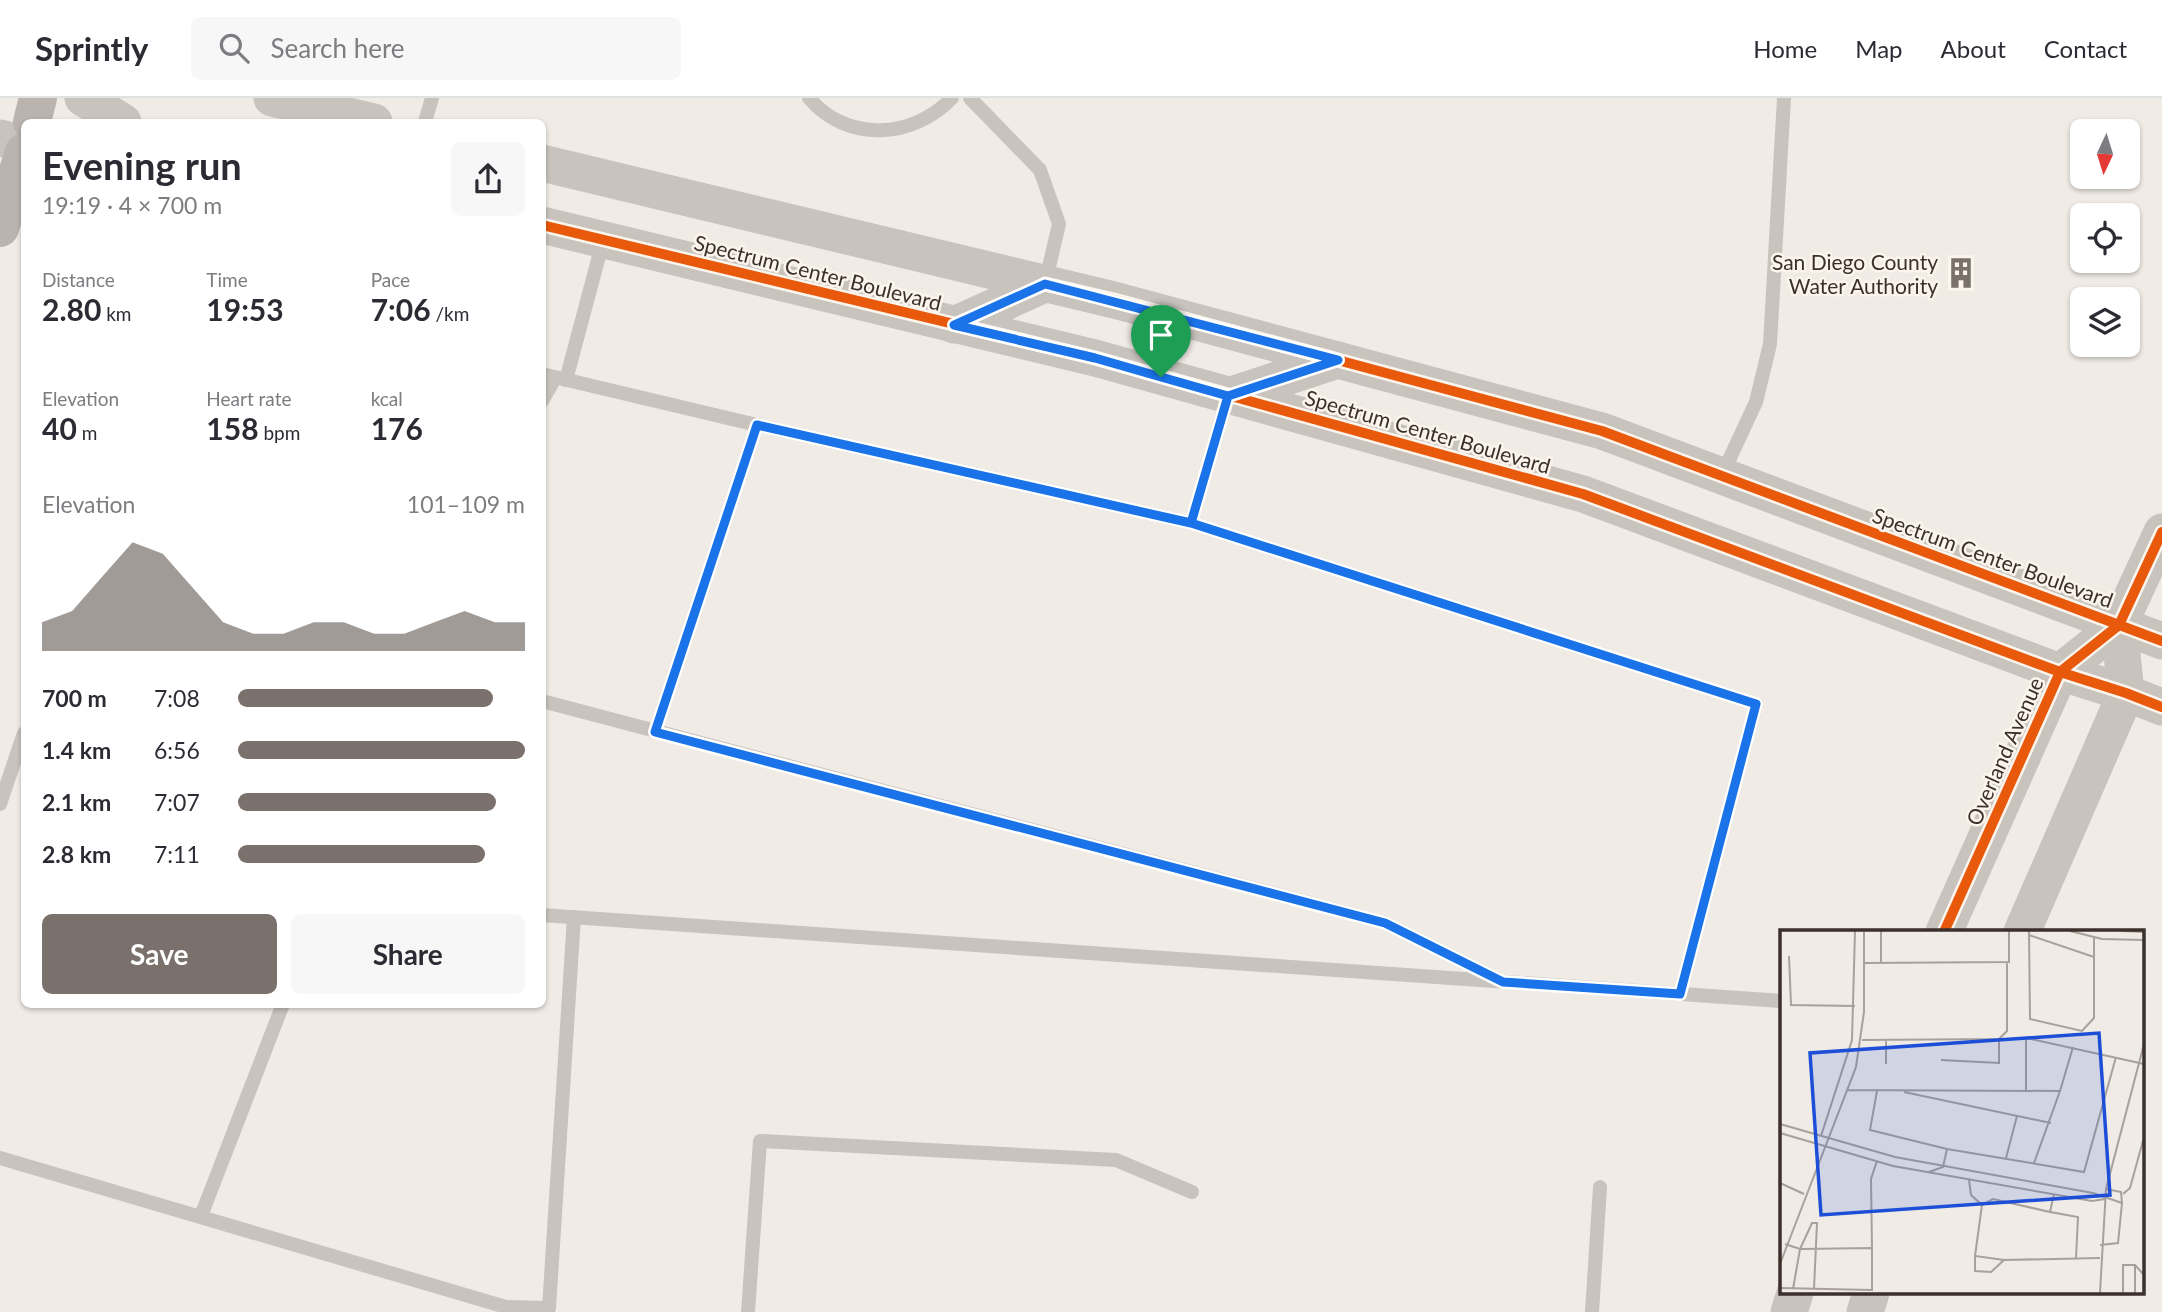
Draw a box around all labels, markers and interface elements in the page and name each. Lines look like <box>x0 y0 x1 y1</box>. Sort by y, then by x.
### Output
search box <box>191 17 681 80</box>
text: Sprintly <box>35 28 149 68</box>
icon: search <box>215 29 253 67</box>
text: Search here <box>271 32 405 64</box>
text: Home <box>1753 34 1817 63</box>
text: Map <box>1855 34 1903 63</box>
text: About <box>1941 34 2006 63</box>
text: Contact <box>2044 34 2127 63</box>
north arrow <box>2070 119 2140 189</box>
map controls <box>2070 119 2140 357</box>
text: Evening run <box>42 142 242 188</box>
button: share <box>451 142 525 216</box>
text: 19:19 · 4 × 700 m <box>42 191 222 219</box>
button: locate <box>2070 203 2140 273</box>
street label: Spectrum Center Boulevard <box>692 229 944 315</box>
place label: San Diego County Water Authority <box>1772 249 1938 298</box>
building icon: San Diego County Water Authority <box>1944 256 1978 290</box>
text: Distance <box>42 268 115 291</box>
text: Time <box>206 268 248 291</box>
text: Pace <box>371 268 410 291</box>
button: layers <box>2070 287 2140 357</box>
text: 2.80 <box>42 291 101 327</box>
text: 19:53 <box>206 291 284 327</box>
text: 7:06 <box>371 291 431 327</box>
text: km <box>101 302 131 325</box>
text: /km <box>431 302 469 325</box>
pin <box>1131 305 1191 377</box>
icon: arrive <box>1142 316 1180 354</box>
street label: Spectrum Center Boulevard <box>1302 384 1554 478</box>
text: Elevation <box>42 387 119 410</box>
text: Heart rate <box>206 387 292 410</box>
text: kcal <box>371 387 403 410</box>
text: 40 <box>42 410 77 446</box>
text: 158 <box>206 410 259 446</box>
text: 176 <box>371 410 423 446</box>
text: m <box>77 421 97 444</box>
text: bpm <box>259 421 300 444</box>
text: Elevation <box>42 490 135 518</box>
text: 101–109 m <box>407 490 525 518</box>
street label: Spectrum Center Boulevard <box>1869 502 2117 612</box>
street label: Overland Avenue <box>1960 673 2048 829</box>
text: 700 m <box>42 684 107 712</box>
text: 7:08 <box>154 684 200 712</box>
text: 1.4 km <box>42 736 111 764</box>
text: 6:56 <box>154 736 200 764</box>
text: 2.1 km <box>42 788 111 816</box>
text: 7:07 <box>154 788 200 816</box>
text: 2.8 km <box>42 840 111 868</box>
text: 7:11 <box>154 840 200 868</box>
button: Save <box>42 914 277 994</box>
button: Share <box>291 914 525 994</box>
inset map <box>1780 930 2144 1294</box>

